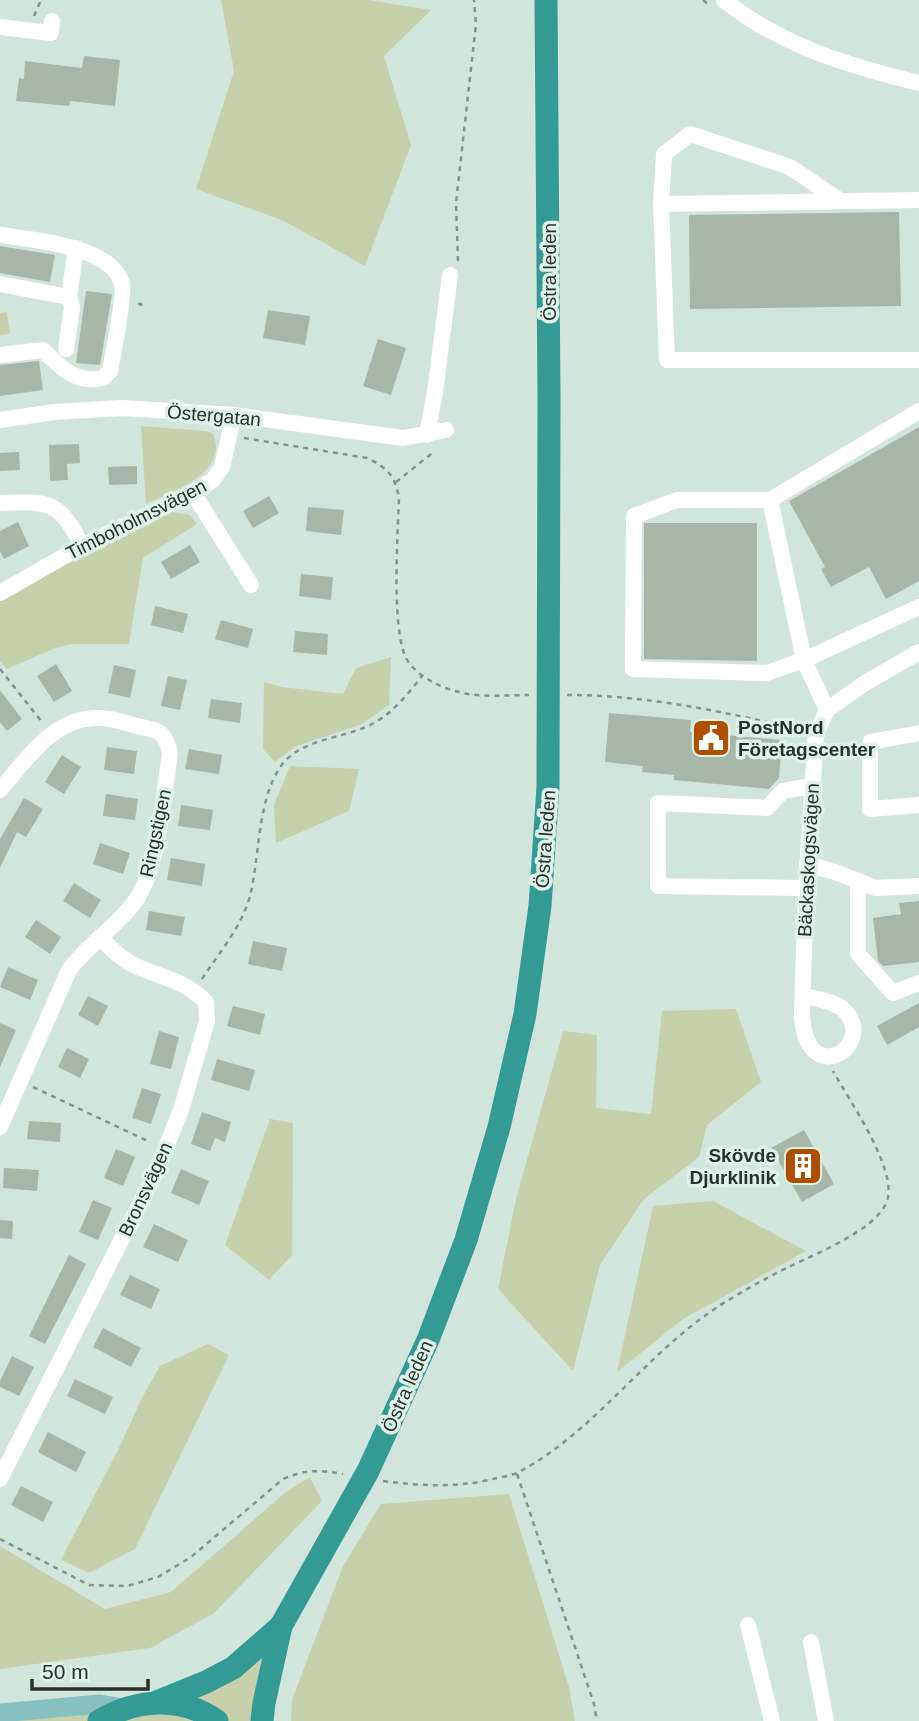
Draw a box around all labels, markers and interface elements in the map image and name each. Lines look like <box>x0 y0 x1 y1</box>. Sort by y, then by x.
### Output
street label: Östra leden <box>539 223 560 321</box>
street label: Östergatan <box>166 401 262 430</box>
street label: Timboholmsvägen <box>63 475 210 564</box>
public building icon: PostNord Företagscenter <box>690 717 732 759</box>
place label: PostNord Företagscenter <box>738 717 876 760</box>
street label: Bäckaskogsvägen <box>794 782 823 938</box>
street label: Ringstigen <box>136 787 175 879</box>
street label: Östra leden <box>532 789 559 889</box>
street label: Bronsvägen <box>115 1139 176 1240</box>
place label: Skövde Djurklinik <box>689 1145 776 1188</box>
building icon: Skövde Djurklinik <box>782 1145 824 1187</box>
street label: Östra leden <box>378 1337 437 1435</box>
scale bar <box>32 1648 147 1692</box>
text: 50 m <box>42 1660 89 1683</box>

